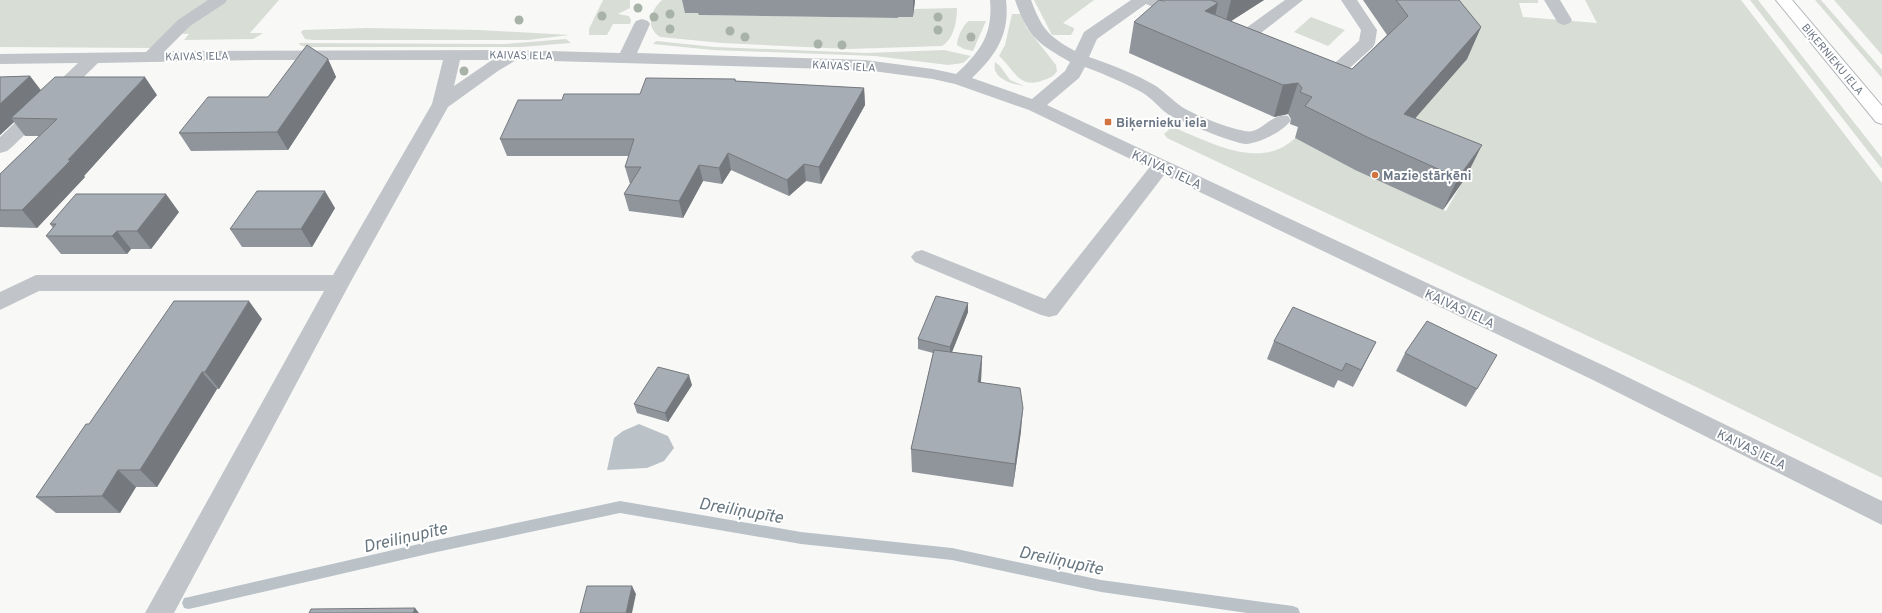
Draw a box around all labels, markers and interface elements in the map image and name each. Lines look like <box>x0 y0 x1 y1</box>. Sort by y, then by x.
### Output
street label: BIĶERNIEKU IELA <box>1798 21 1866 98</box>
street label: KAIVAS IELA <box>489 48 553 64</box>
street label: KAIVAS IELA <box>165 49 229 65</box>
street label: KAIVAS IELA <box>812 58 876 76</box>
place label: Biķernieku iela <box>1116 116 1207 132</box>
marker: Biķernieku iela <box>1103 117 1113 127</box>
street label: KAIVAS IELA <box>1129 148 1204 194</box>
place label: Mazie stārķēni <box>1383 169 1471 185</box>
marker: Mazie stārķēni <box>1370 170 1380 180</box>
street label: KAIVAS IELA <box>1422 287 1497 333</box>
street label: KAIVAS IELA <box>1714 427 1789 475</box>
water label: Dreiliņupīte <box>697 494 785 530</box>
water label: Dreiliņupīte <box>361 519 450 559</box>
water label: Dreiliņupīte <box>1017 542 1105 582</box>

